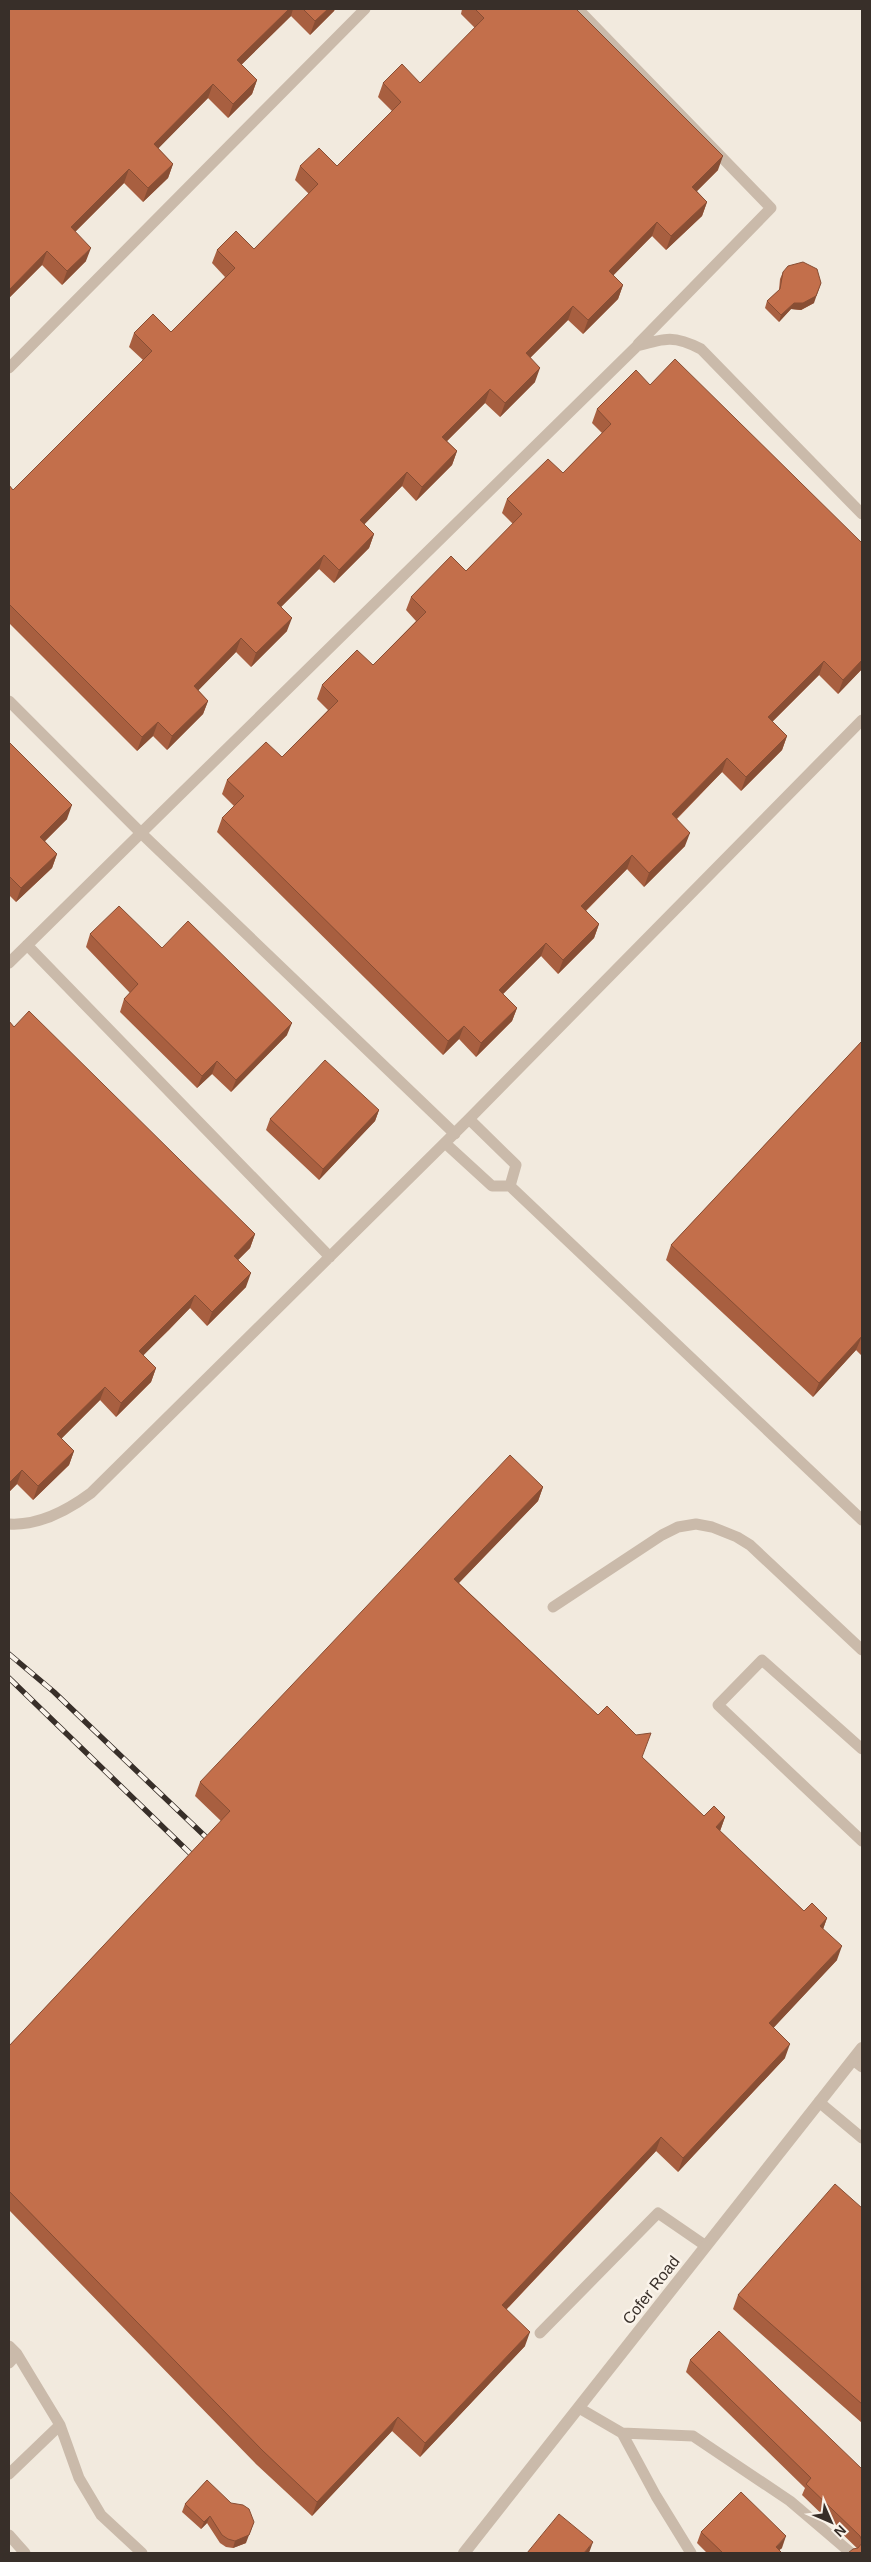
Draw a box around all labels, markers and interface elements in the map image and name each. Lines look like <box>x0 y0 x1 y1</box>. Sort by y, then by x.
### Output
street label: Cofer Road <box>619 2253 683 2327</box>
north arrow <box>806 2497 856 2547</box>
text: N <box>831 2522 849 2540</box>

